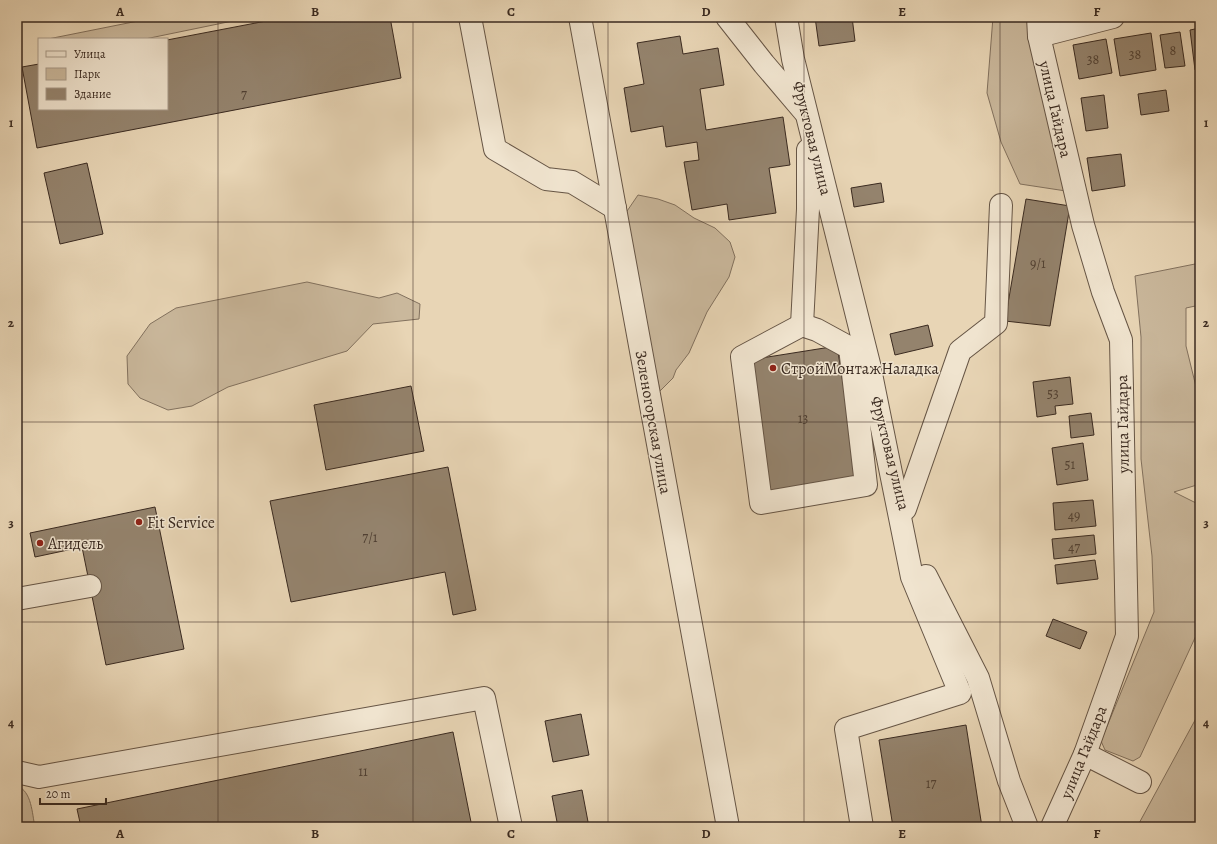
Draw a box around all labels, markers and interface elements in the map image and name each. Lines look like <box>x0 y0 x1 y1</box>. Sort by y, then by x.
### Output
text: A <box>115 3 125 20</box>
text: B <box>311 3 319 20</box>
text: C <box>507 3 515 20</box>
text: D <box>701 3 711 20</box>
text: E <box>898 3 906 20</box>
text: F <box>1094 3 1101 20</box>
legend <box>38 38 168 110</box>
house number: 8 <box>1170 41 1177 60</box>
house number: 38 <box>1129 45 1142 64</box>
text: Улица <box>74 46 106 62</box>
house number: 38 <box>1087 50 1100 69</box>
street label: улица Гайдара <box>1033 58 1077 160</box>
text: Парк <box>74 66 100 82</box>
street label: Фруктовая улица <box>787 79 837 198</box>
house number: 7 <box>241 85 247 104</box>
text: Здание <box>74 86 111 102</box>
text: 1 <box>9 114 14 131</box>
text: 1 <box>1204 114 1209 131</box>
house number: 9/1 <box>1030 254 1046 273</box>
text: 2 <box>8 314 15 331</box>
text: 2 <box>1203 314 1210 331</box>
street label: Зеленогорская улица <box>630 349 677 496</box>
place label: СтройМонтажНаладка <box>781 358 939 380</box>
marker: СтройМонтажНаладка <box>768 363 778 373</box>
street label: улица Гайдара <box>1111 374 1135 475</box>
house number: 53 <box>1047 384 1059 403</box>
street label: Фруктовая улица <box>865 394 915 513</box>
house number: 13 <box>798 409 808 428</box>
house number: 51 <box>1065 455 1076 474</box>
house number: 49 <box>1068 506 1080 525</box>
place label: Fit Service <box>147 512 215 534</box>
text: 3 <box>8 514 14 531</box>
text: 3 <box>1203 514 1209 531</box>
marker: Fit Service <box>134 517 144 527</box>
house number: 7/1 <box>362 528 378 547</box>
place label: Агидель <box>47 533 103 555</box>
marker: Агидель <box>35 538 45 548</box>
house number: 47 <box>1068 538 1080 557</box>
street label: улица Гайдара <box>1055 702 1113 803</box>
text: 4 <box>8 714 14 731</box>
text: 4 <box>1203 714 1209 731</box>
house number: 11 <box>358 762 368 781</box>
house number: 17 <box>926 774 936 793</box>
scale bar <box>40 780 106 806</box>
text: 20 m <box>46 786 70 802</box>
text: A <box>115 825 125 842</box>
text: B <box>311 825 319 842</box>
text: C <box>507 825 515 842</box>
text: D <box>701 825 711 842</box>
text: E <box>898 825 906 842</box>
text: F <box>1094 825 1101 842</box>

